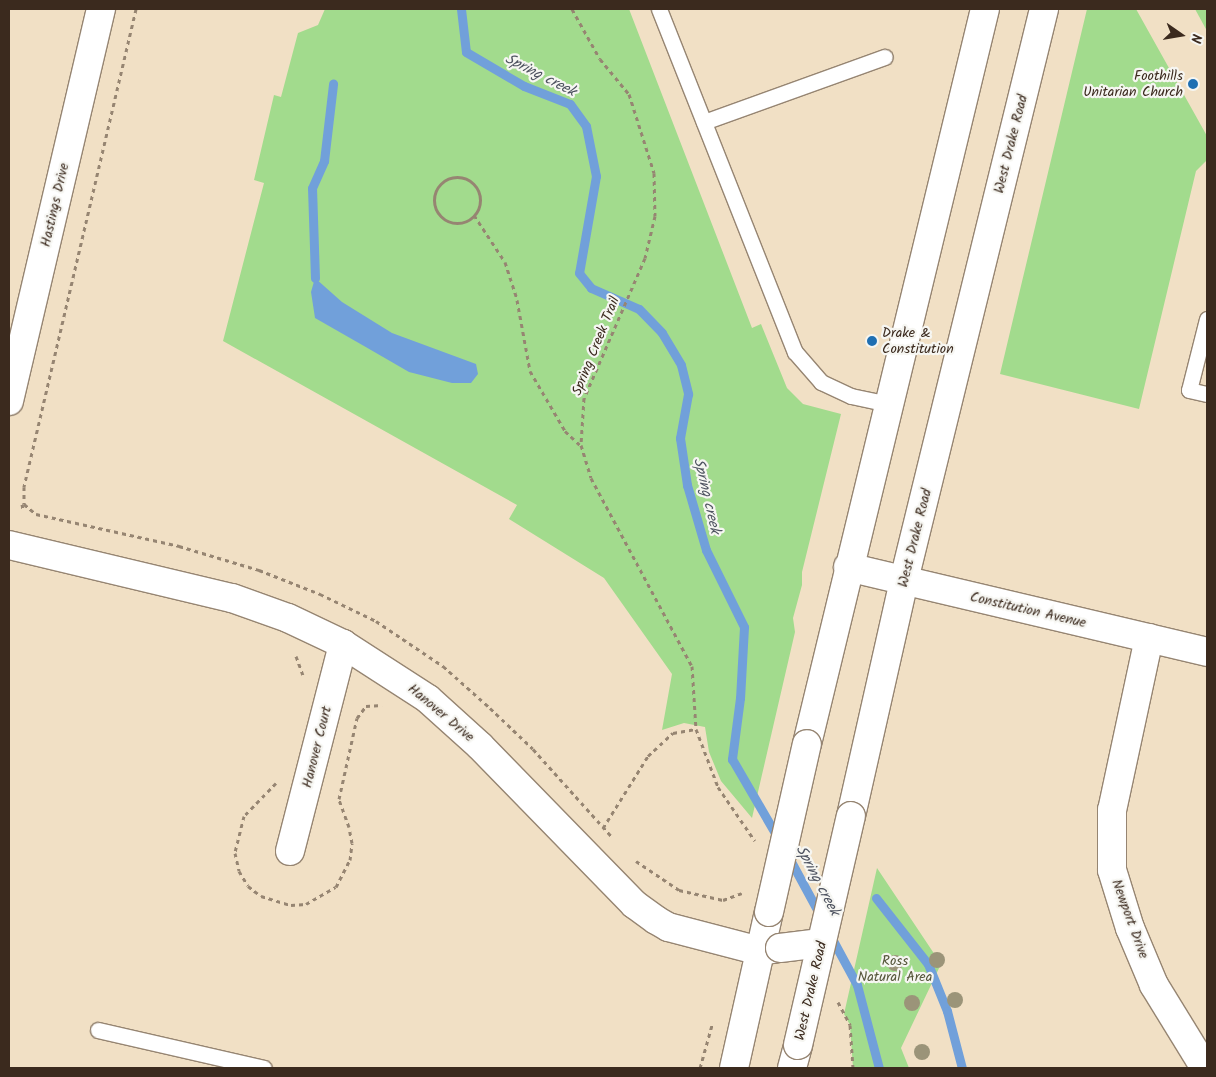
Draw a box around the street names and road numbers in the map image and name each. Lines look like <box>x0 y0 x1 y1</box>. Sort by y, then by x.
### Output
street label: West Drake Road <box>991 93 1031 195</box>
street label: Hastings Drive <box>37 161 73 249</box>
street label: Spring Creek Trail <box>569 294 623 398</box>
street label: West Drake Road <box>895 487 935 589</box>
street label: Constitution Avenue <box>968 588 1088 632</box>
street label: Hanover Drive <box>404 680 478 746</box>
street label: Hanover Court <box>299 704 335 790</box>
street label: Newport Drive <box>1108 877 1152 961</box>
street label: West Drake Road <box>791 940 831 1042</box>

